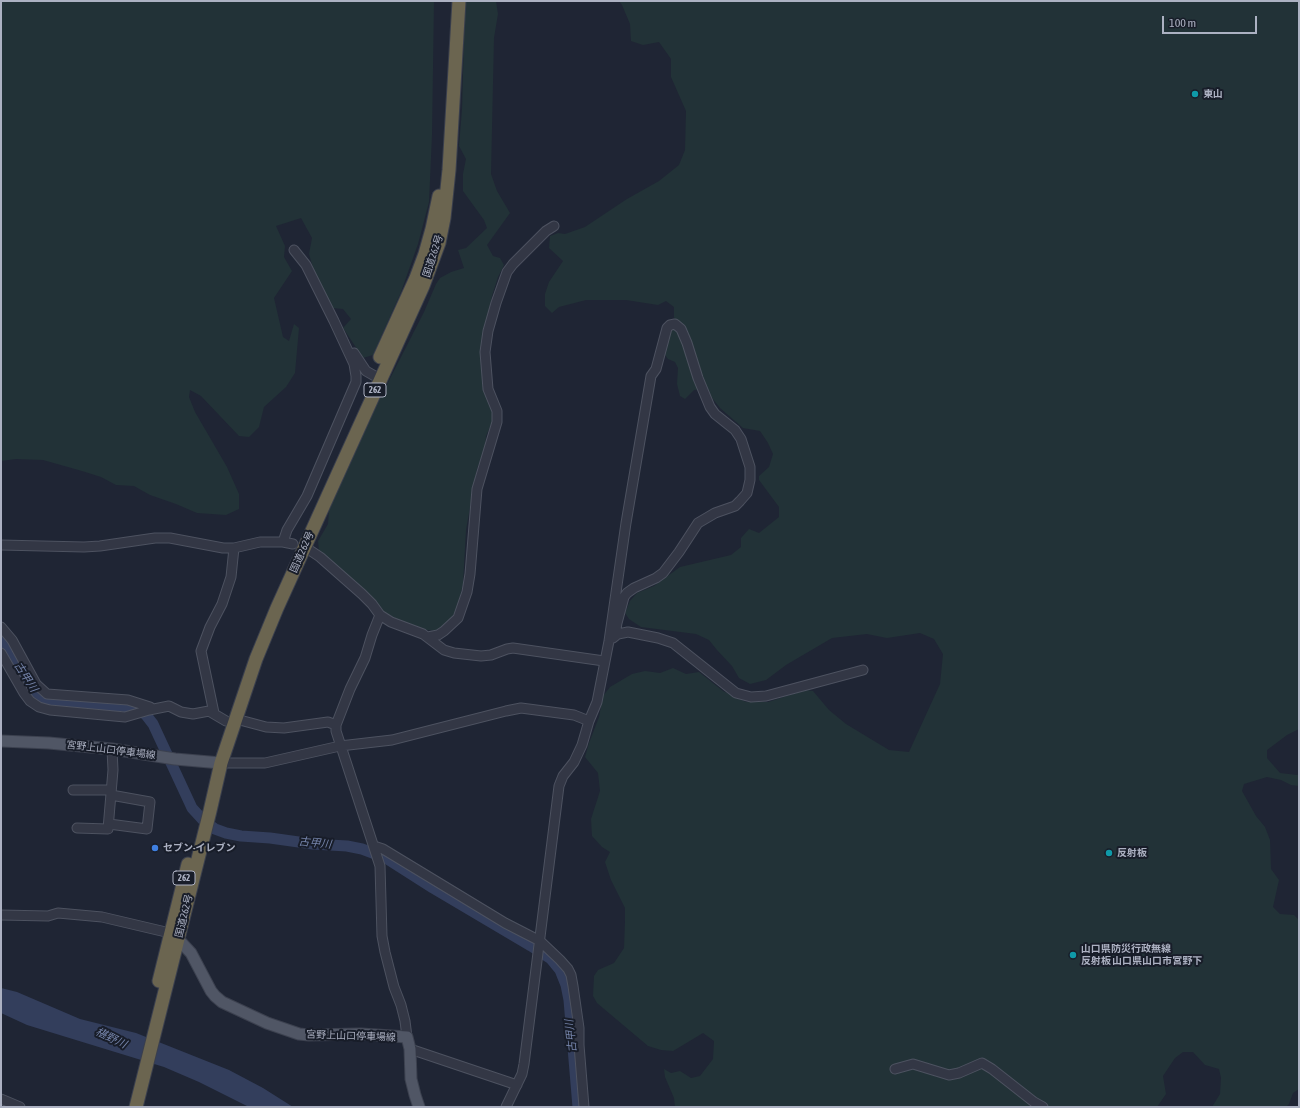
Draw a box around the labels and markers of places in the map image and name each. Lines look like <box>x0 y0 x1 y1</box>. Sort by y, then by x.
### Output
place label: 東山 <box>1203 88 1223 100</box>
marker: 東山 <box>1190 89 1200 99</box>
place label: セブン-イレブン <box>163 842 235 854</box>
marker: セブン-イレブン <box>150 843 160 853</box>
place label: 反射板 <box>1117 847 1147 859</box>
marker: 反射板 <box>1104 848 1114 858</box>
place label: 山口県防災行政無線 反射板 山口県山口市宮野下 <box>1081 943 1202 966</box>
marker: 山口県防災行政無線 反射板 山口県山口市宮野下 <box>1068 950 1078 960</box>

